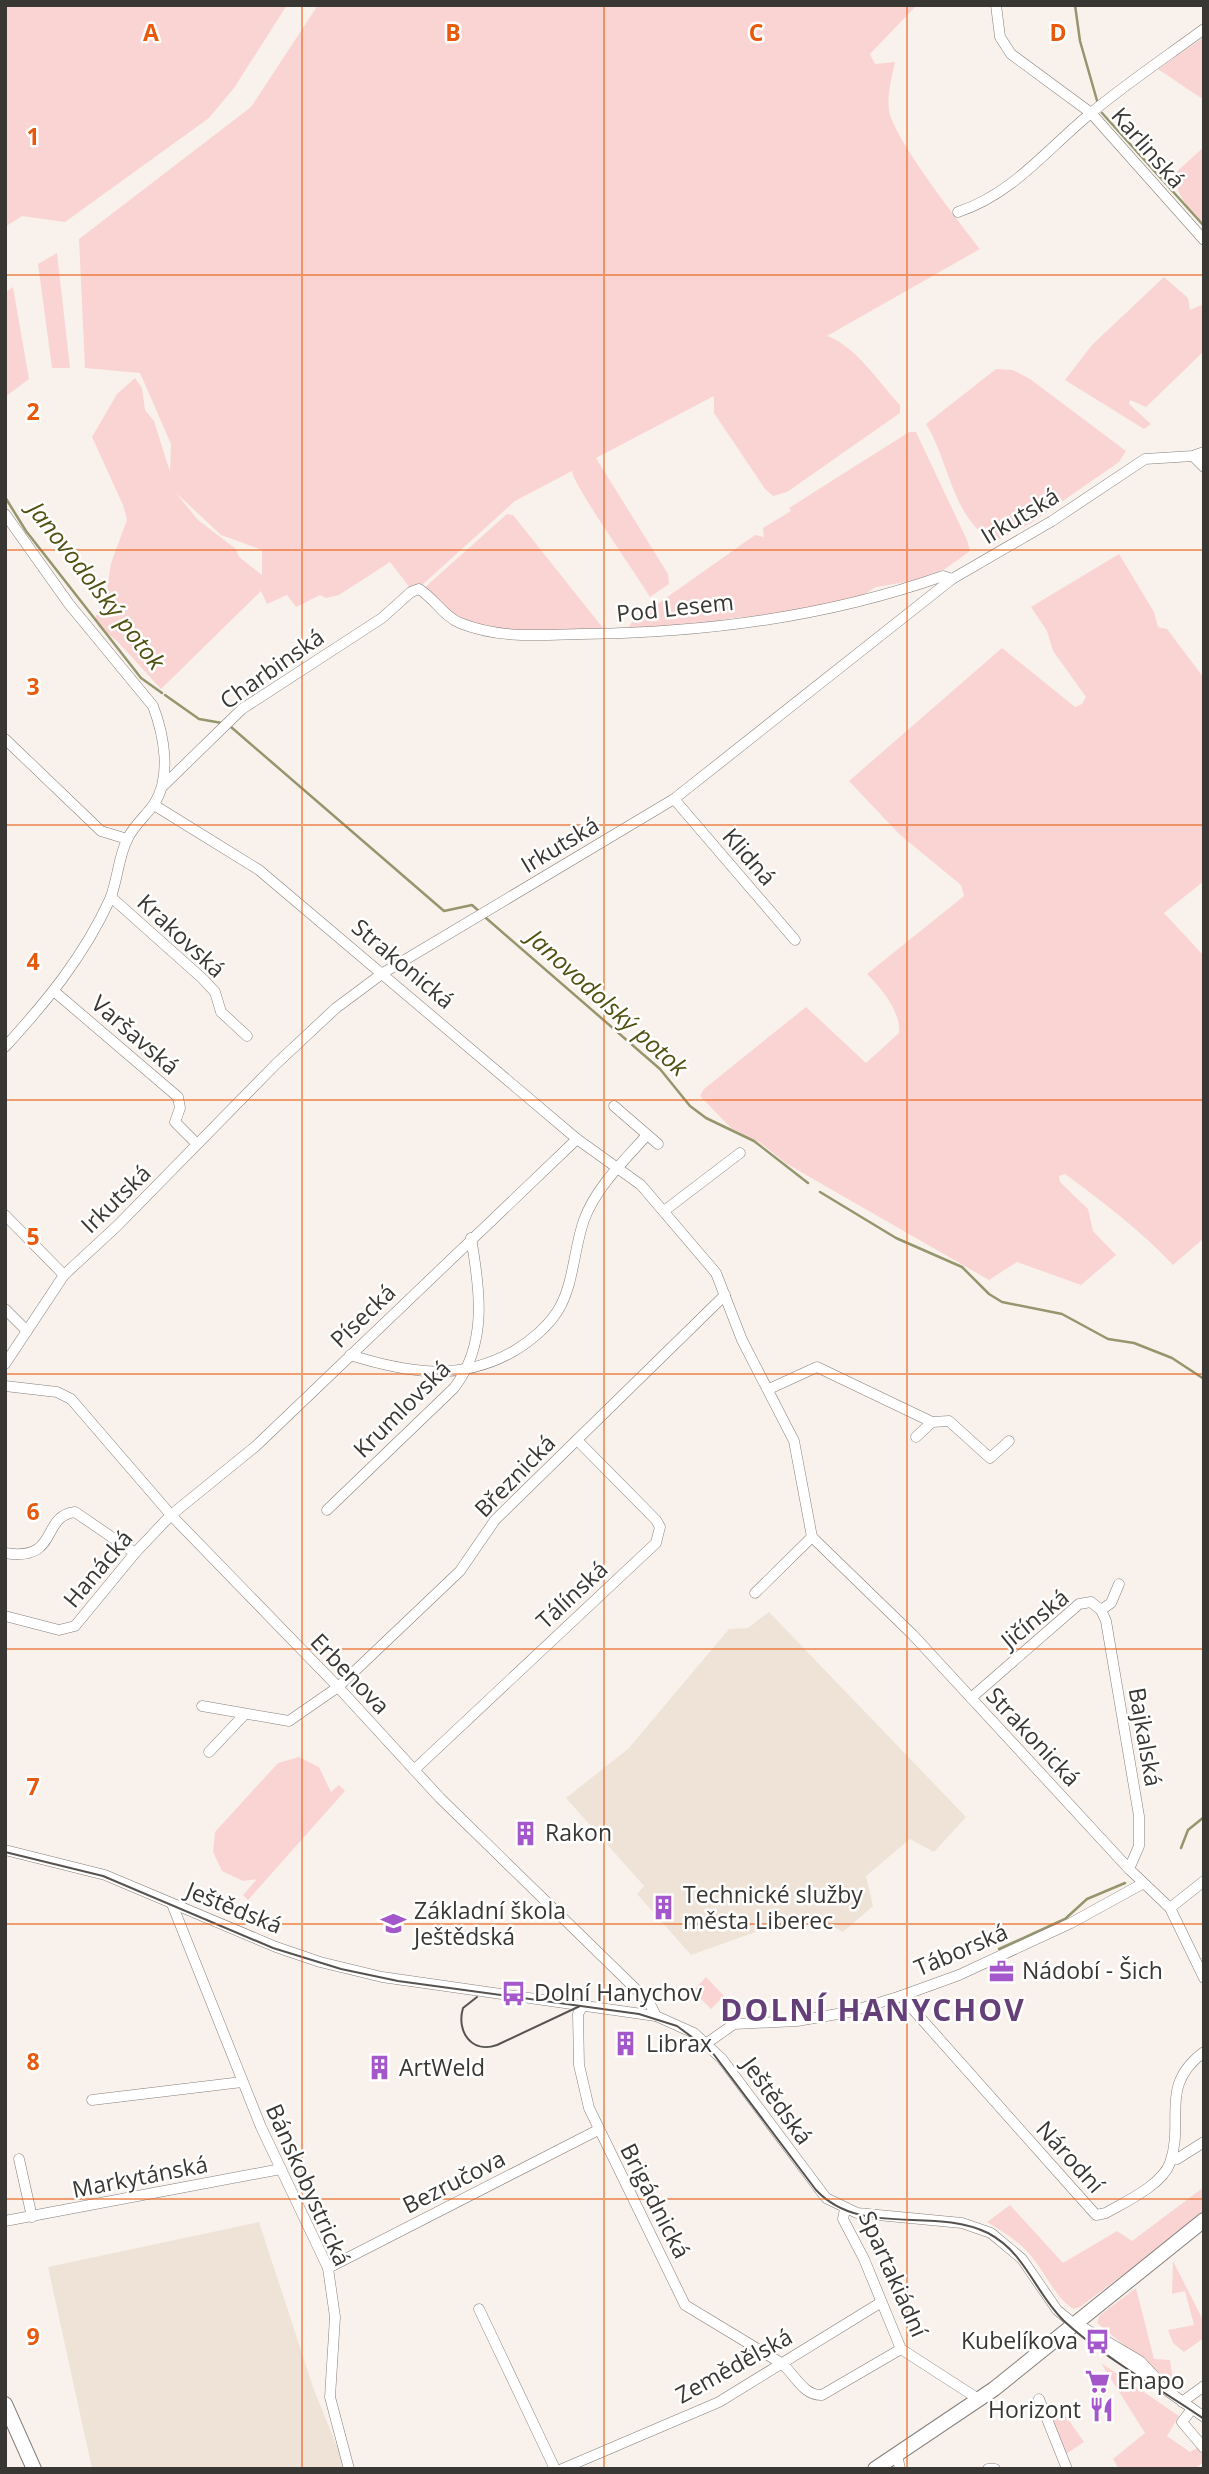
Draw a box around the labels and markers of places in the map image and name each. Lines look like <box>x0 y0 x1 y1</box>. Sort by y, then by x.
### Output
place label: Rakon <box>545 1816 612 1848</box>
building icon: Rakon <box>511 1819 539 1847</box>
place label: Technické služby města Liberec <box>683 1878 863 1936</box>
place label: Základní škola Ještědská <box>412 1894 566 1952</box>
building icon: Technické služby města Liberec <box>649 1894 677 1922</box>
school or university icon: Základní škola Ještědská <box>380 1910 408 1938</box>
place label: Nádobí - Šich <box>1022 1954 1163 1986</box>
office icon: Nádobí - Šich <box>988 1957 1016 1985</box>
place label: Dolní Hanychov <box>534 1976 703 2008</box>
bus stop icon: Dolní Hanychov <box>500 1979 528 2007</box>
place label: Librax <box>646 2027 712 2059</box>
building icon: Librax <box>612 2030 640 2058</box>
place label: ArtWeld <box>399 2051 485 2083</box>
building icon: ArtWeld <box>365 2054 393 2082</box>
place label: Kubelíkova <box>961 2324 1078 2356</box>
bus stop icon: Kubelíkova <box>1084 2327 1112 2355</box>
place label: Enapo <box>1117 2364 1185 2396</box>
supermarket icon: Enapo <box>1083 2367 1111 2395</box>
place label: Horizont <box>988 2393 1081 2425</box>
restaurant icon: Horizont <box>1087 2396 1115 2424</box>

